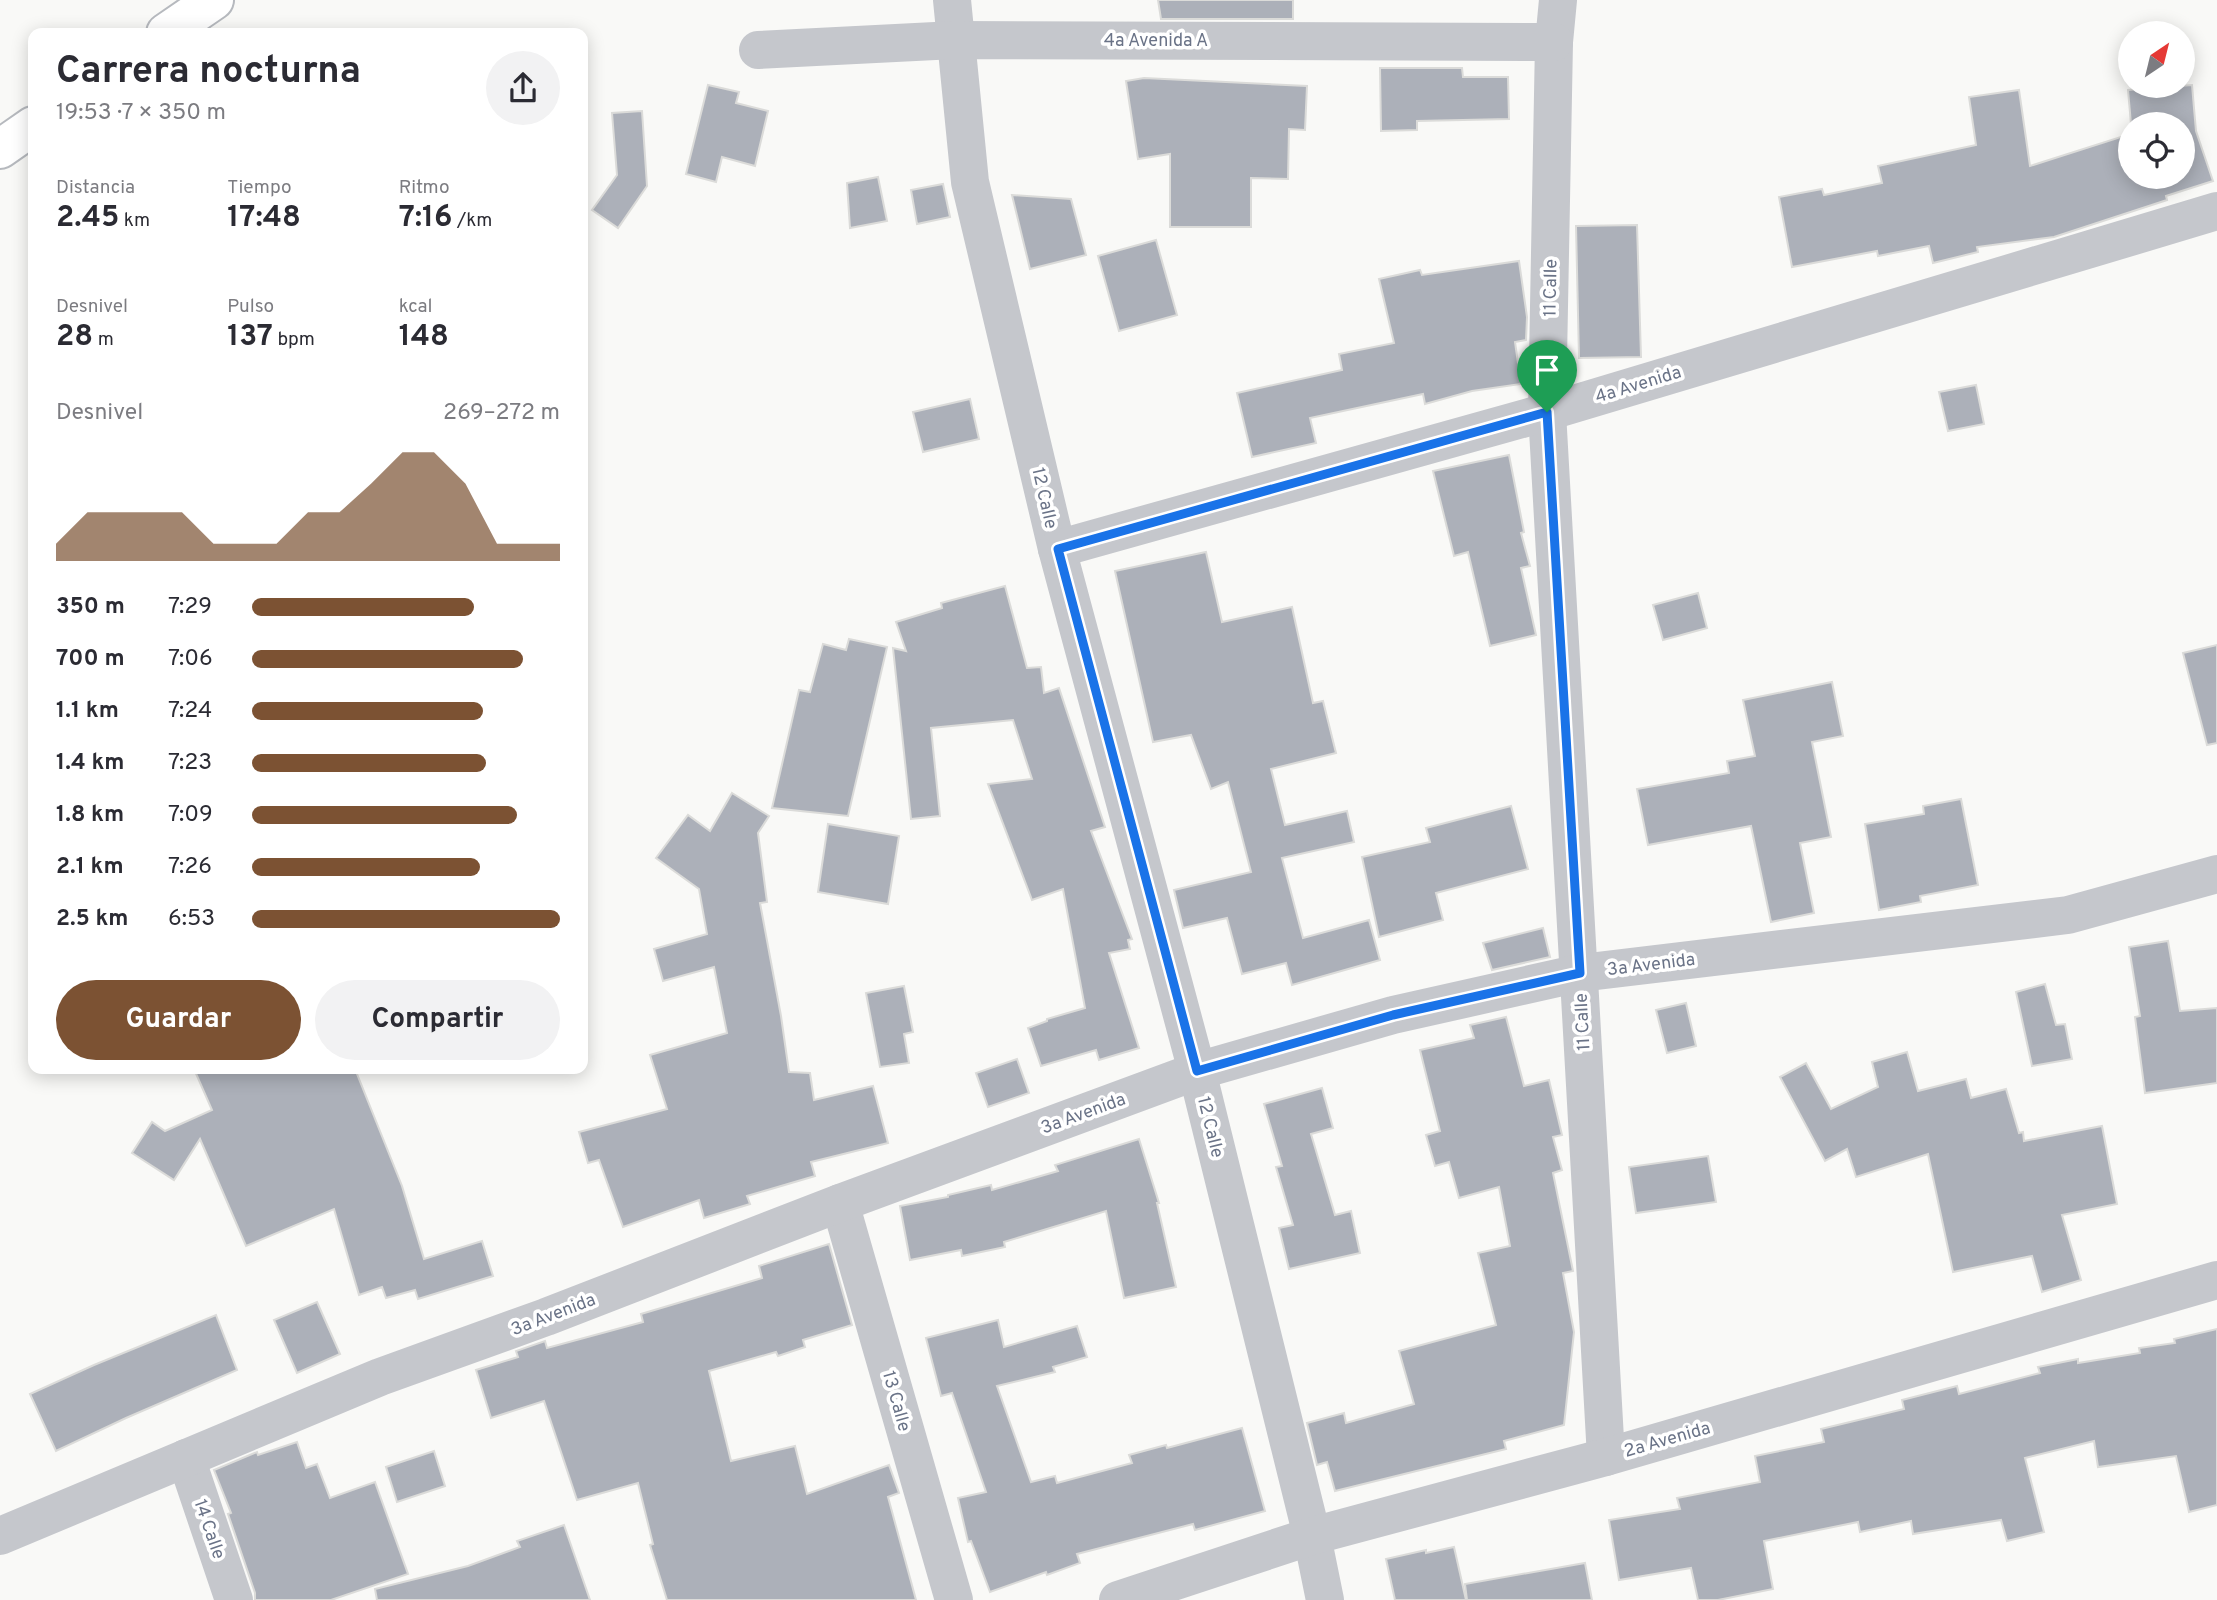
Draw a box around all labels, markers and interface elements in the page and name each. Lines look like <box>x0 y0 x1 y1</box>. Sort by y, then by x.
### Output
north arrow <box>2118 21 2194 98</box>
map controls <box>2118 21 2195 189</box>
street label: 4a Avenida A <box>1104 30 1208 53</box>
text: Carrera nocturna <box>56 48 361 97</box>
button: share <box>486 51 560 125</box>
text: 19:53 · 7 × 350 m <box>56 99 226 128</box>
button: locate <box>2118 112 2195 189</box>
text: Distancia <box>56 176 135 200</box>
text: Tiempo <box>227 176 292 200</box>
text: Ritmo <box>399 176 450 200</box>
text: 2.45 <box>56 200 119 237</box>
text: 17:48 <box>227 200 301 237</box>
text: 7:16 <box>399 200 453 237</box>
text: km <box>119 209 150 233</box>
text: /km <box>453 209 492 233</box>
street label: 11 Calle <box>1539 259 1564 317</box>
text: Desnivel <box>56 295 128 319</box>
text: Pulso <box>227 295 274 319</box>
text: kcal <box>399 295 432 319</box>
text: 28 <box>56 319 93 356</box>
text: 137 <box>227 319 273 356</box>
text: 148 <box>399 319 449 356</box>
text: m <box>93 328 114 352</box>
text: bpm <box>273 328 315 352</box>
pin <box>1517 340 1577 412</box>
icon: arrive <box>1528 351 1566 389</box>
street label: 4a Avenida <box>1593 361 1684 409</box>
text: Desnivel <box>56 399 143 428</box>
text: 269–272 m <box>443 399 560 428</box>
street label: 12 Calle <box>1025 465 1062 531</box>
text: 350 m <box>56 593 125 622</box>
text: 7:29 <box>168 593 212 622</box>
text: 700 m <box>56 645 125 674</box>
text: 7:06 <box>168 645 213 674</box>
text: 1.1 km <box>56 697 119 726</box>
text: 7:24 <box>168 697 212 726</box>
text: 1.4 km <box>56 749 124 778</box>
text: 7:23 <box>168 749 212 778</box>
text: 1.8 km <box>56 801 124 830</box>
text: 7:09 <box>168 801 213 830</box>
text: 2.1 km <box>56 853 124 882</box>
text: 7:26 <box>168 853 212 882</box>
text: 2.5 km <box>56 905 129 934</box>
text: 6:53 <box>168 905 215 934</box>
street label: 3a Avenida <box>1606 949 1697 982</box>
button: Guardar <box>56 980 301 1060</box>
button: Compartir <box>315 980 560 1060</box>
street label: 11 Calle <box>1570 992 1596 1051</box>
street label: 3a Avenida <box>1038 1088 1129 1140</box>
street label: 12 Calle <box>1191 1094 1228 1160</box>
street label: 3a Avenida <box>508 1289 599 1342</box>
street label: 13 Calle <box>876 1368 915 1434</box>
street label: 2a Avenida <box>1622 1417 1713 1464</box>
street label: 14 Calle <box>188 1496 230 1563</box>

